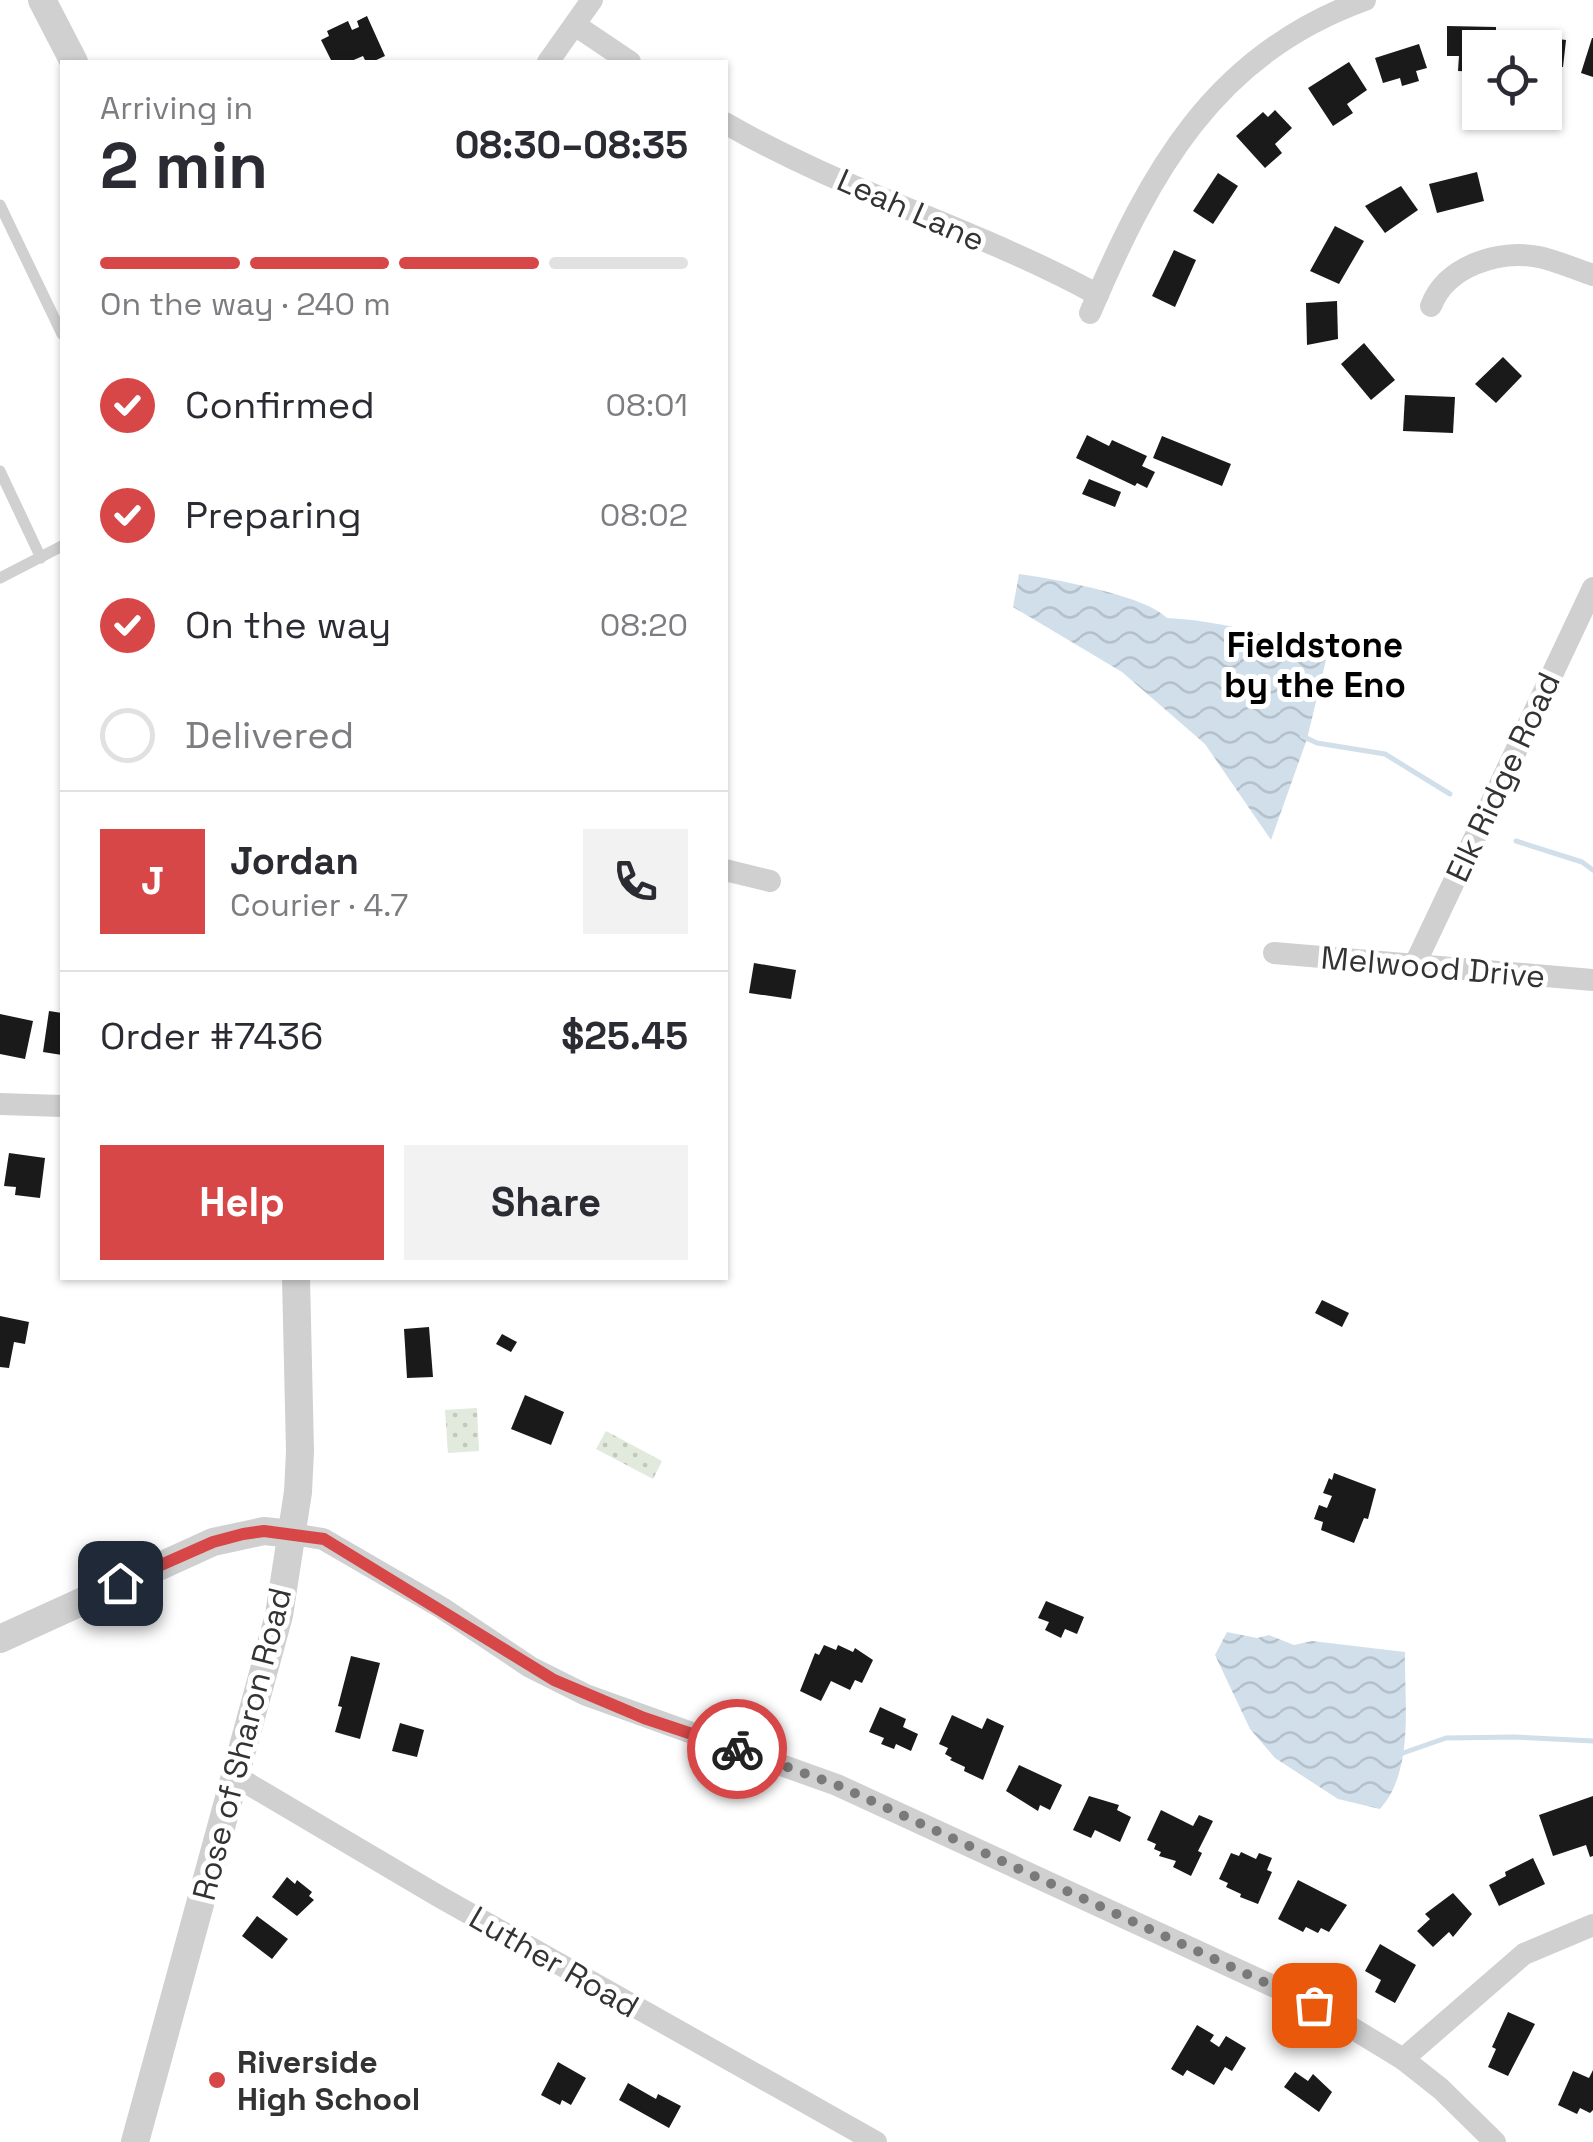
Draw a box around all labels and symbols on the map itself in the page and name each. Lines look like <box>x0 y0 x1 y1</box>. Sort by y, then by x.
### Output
street label: Leah Lane <box>831 160 991 260</box>
district label: Fieldstone by the Eno <box>1224 623 1406 707</box>
street label: Elk Ridge Road <box>1437 666 1569 888</box>
street label: Melwood Drive <box>1319 937 1547 997</box>
pin <box>78 1541 163 1626</box>
street label: Rose of Sharon Road <box>184 1584 300 1904</box>
courier <box>687 1699 787 1799</box>
street label: Luther Road <box>462 1897 646 2027</box>
pin <box>1272 1963 1357 2048</box>
place label: Riverside High School <box>237 2042 420 2119</box>
marker: Riverside High School <box>206 2069 228 2091</box>

